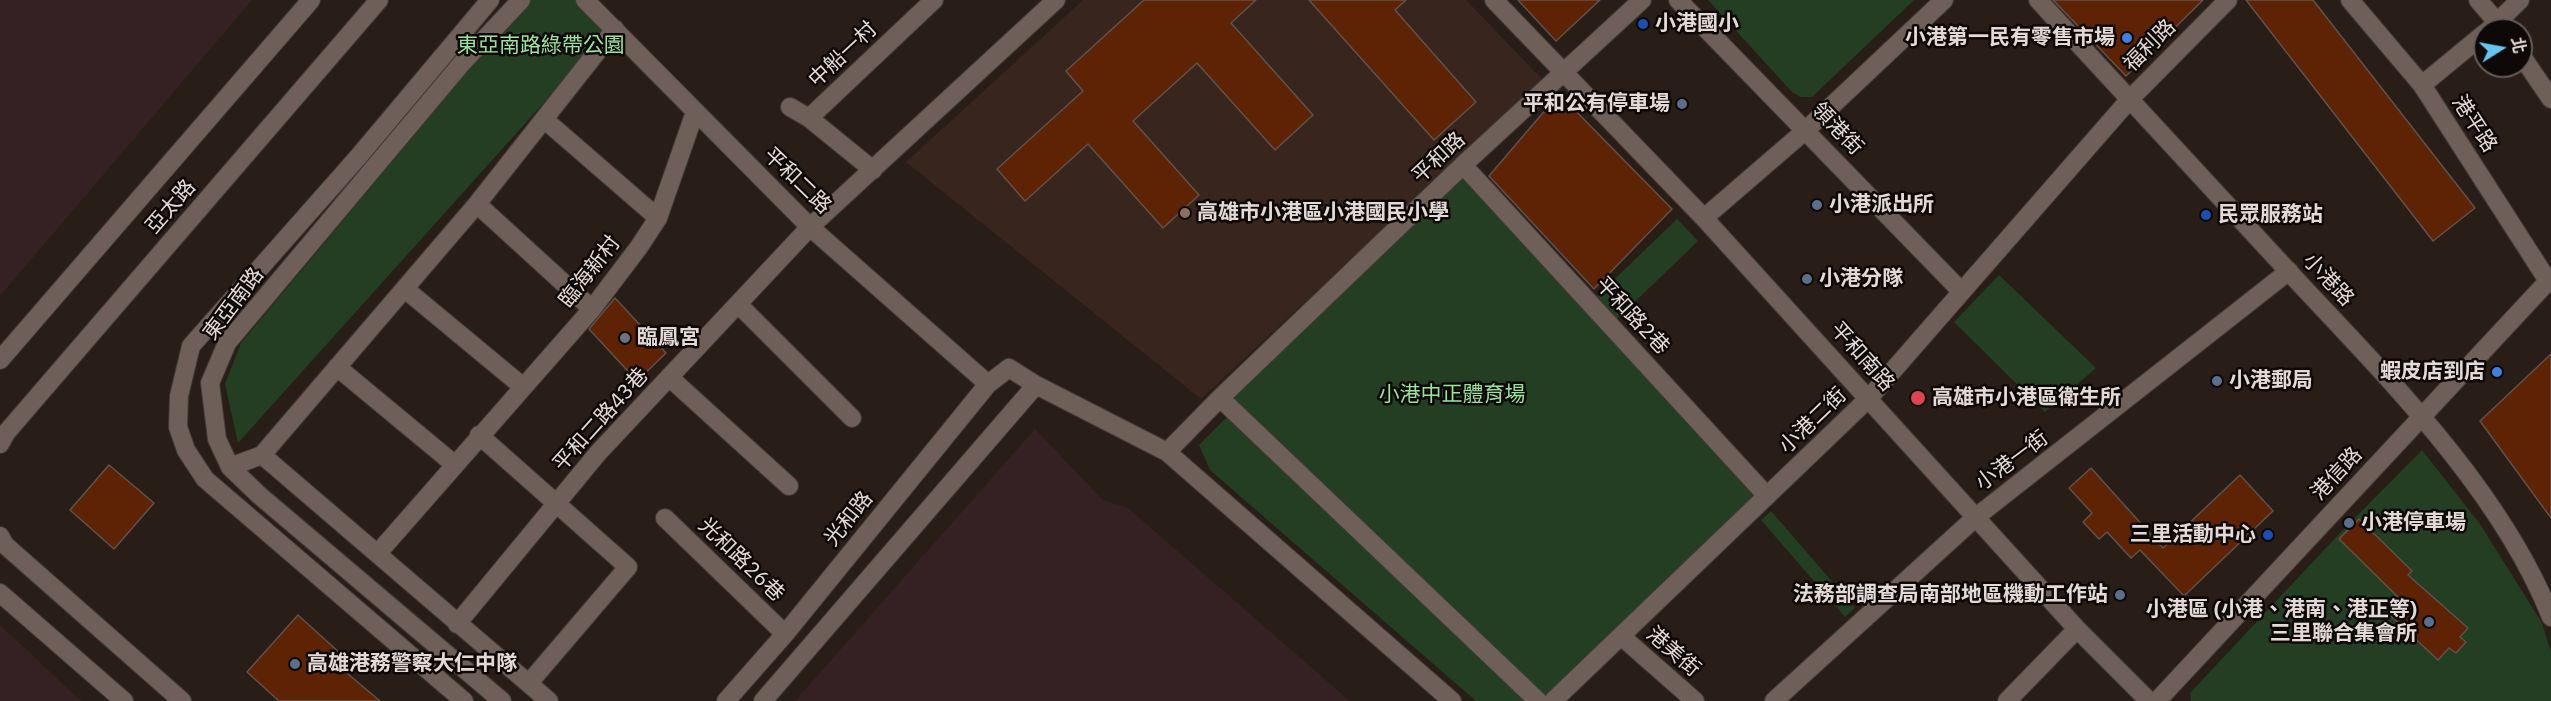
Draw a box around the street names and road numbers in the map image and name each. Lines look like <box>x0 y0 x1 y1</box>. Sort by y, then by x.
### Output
street label: 福利路 <box>2119 15 2181 77</box>
street label: 中船一村 <box>804 17 882 93</box>
street label: 港平路 <box>2446 91 2502 157</box>
street label: 領港街 <box>1806 98 1868 160</box>
street label: 平和路 <box>1407 127 1471 189</box>
street label: 平和二路 <box>758 143 836 219</box>
street label: 亞太路 <box>141 175 201 239</box>
street label: 臨海新村 <box>554 231 626 313</box>
street label: 小港路 <box>2297 248 2359 312</box>
street label: 東亞南路 <box>199 263 269 345</box>
street label: 平和路2巷 <box>1590 272 1674 360</box>
street label: 平和南路 <box>1825 317 1899 397</box>
street label: 平和二路43巷 <box>548 363 654 477</box>
street label: 小港二街 <box>1774 383 1852 459</box>
street label: 小港一街 <box>1971 426 2053 496</box>
street label: 港信路 <box>2306 442 2368 506</box>
street label: 光和路 <box>819 487 879 551</box>
street label: 光和路26巷 <box>693 513 789 607</box>
street label: 港美街 <box>1641 622 1705 682</box>

